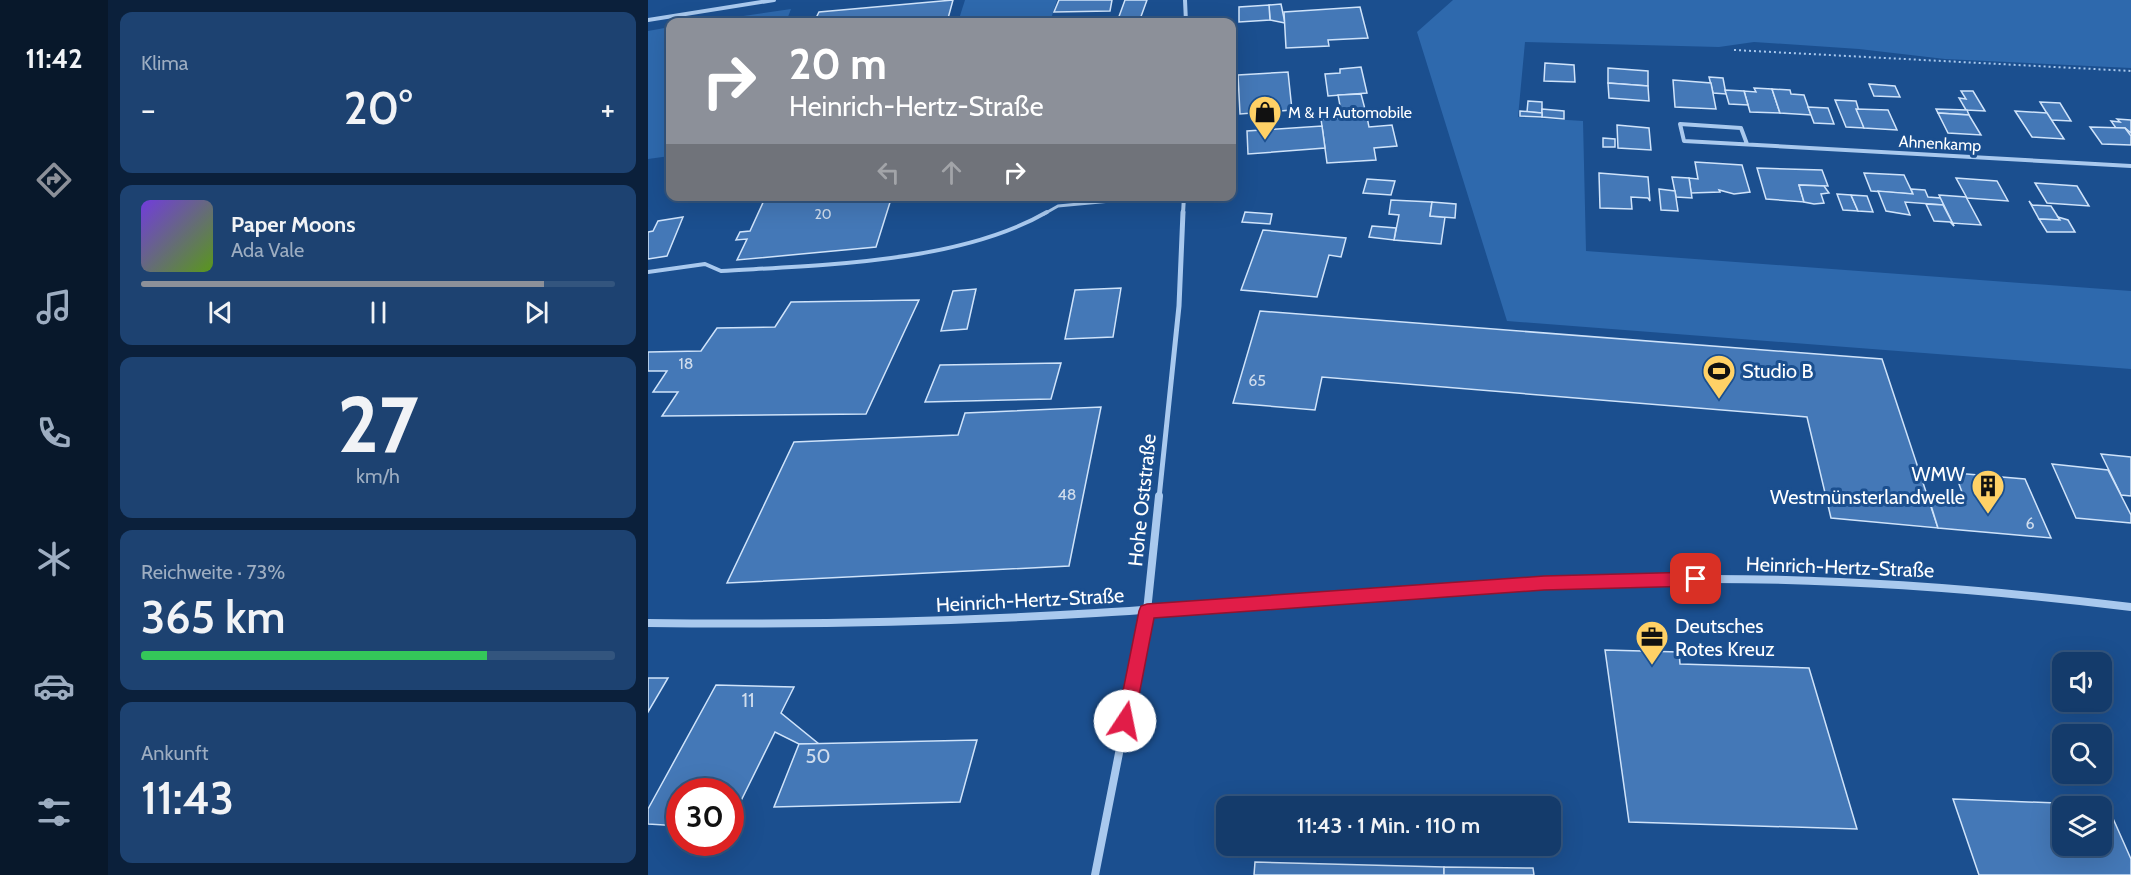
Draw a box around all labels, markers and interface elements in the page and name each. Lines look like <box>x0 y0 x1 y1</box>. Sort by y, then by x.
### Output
text: 20 m <box>789 38 887 90</box>
text: 11:42 <box>26 42 82 75</box>
icon: right <box>690 42 768 120</box>
text: Klima <box>141 51 188 75</box>
text: 20° <box>344 81 412 135</box>
text: − <box>141 89 156 129</box>
text: + <box>600 89 615 129</box>
text: Heinrich-Hertz-Straße <box>789 90 1043 123</box>
shop icon: M & H Automobile <box>1247 94 1283 141</box>
place label: M & H Automobile <box>1288 103 1412 122</box>
street label: Ahnenkamp <box>1898 132 1982 155</box>
icon: left <box>872 156 905 189</box>
icon: ahead <box>935 156 968 189</box>
icon: right <box>998 156 1031 189</box>
icon: directions <box>33 159 75 201</box>
house number: 20 <box>814 205 832 223</box>
text: Paper Moons <box>231 211 355 238</box>
text: Ada Vale <box>231 238 304 262</box>
icon: music <box>33 286 75 328</box>
icon: previous <box>204 296 237 329</box>
icon: pause <box>362 296 395 329</box>
icon: next <box>520 296 553 329</box>
sports icon: Studio B <box>1701 353 1737 400</box>
house number: 18 <box>679 354 693 373</box>
place label: Studio B <box>1742 359 1813 383</box>
house number: 65 <box>1248 371 1266 390</box>
text: 27 <box>337 377 419 472</box>
icon: phone <box>33 412 75 454</box>
street label: Hohe Oststraße <box>1123 433 1161 567</box>
place label: WMW Westmünsterlandwelle <box>1770 462 1965 509</box>
text: km/h <box>356 464 400 488</box>
building icon: WMW Westmünsterlandwelle <box>1970 468 2006 515</box>
house number: 48 <box>1058 485 1076 504</box>
house number: 6 <box>2025 514 2035 533</box>
icon: climate <box>33 538 75 580</box>
street label: Heinrich-Hertz-Straße <box>1745 552 1935 582</box>
pin <box>1670 553 1721 604</box>
text: Reichweite · 73% <box>141 560 285 584</box>
icon: arrive <box>1679 562 1712 595</box>
street label: Heinrich-Hertz-Straße <box>935 583 1125 617</box>
text: 365 km <box>141 590 285 644</box>
place label: Deutsches Rotes Kreuz <box>1675 614 1775 661</box>
office icon: Deutsches Rotes Kreuz <box>1634 619 1670 666</box>
map controls <box>2052 652 2112 856</box>
button: sound <box>2052 652 2112 712</box>
icon: car <box>33 665 75 707</box>
house number: 11 <box>741 688 755 712</box>
position arrow <box>1093 689 1157 753</box>
button: search <box>2052 724 2112 784</box>
text: Ankunft <box>141 741 208 765</box>
house number: 50 <box>806 744 830 768</box>
text: 11:43 <box>141 771 234 825</box>
speed limit sign: 30 <box>666 778 744 856</box>
icon: filters <box>33 791 75 833</box>
button: layers <box>2052 796 2112 856</box>
text: 11:43 · 1 Min. · 110 m <box>1297 812 1480 839</box>

